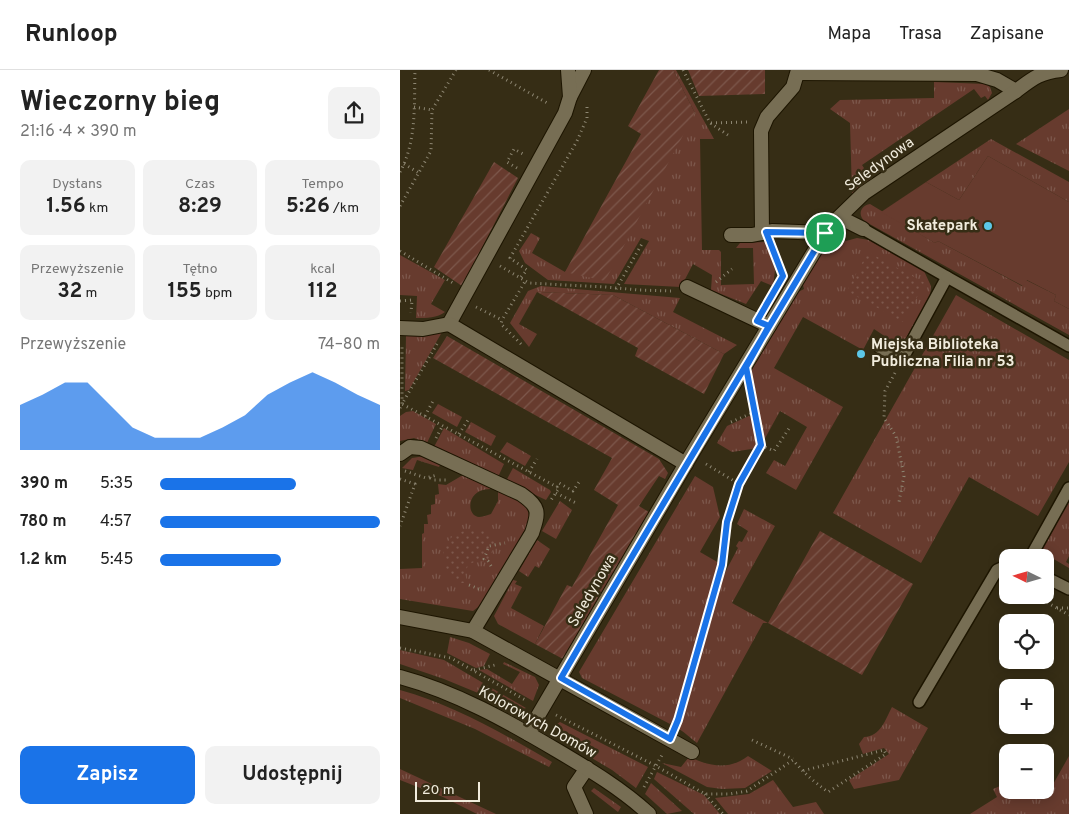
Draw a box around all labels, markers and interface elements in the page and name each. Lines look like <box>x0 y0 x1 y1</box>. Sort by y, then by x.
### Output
text: Runloop <box>25 20 118 50</box>
text: Mapa <box>828 23 871 46</box>
text: Trasa <box>899 23 942 46</box>
text: Zapisane <box>970 23 1044 46</box>
text: Wieczorny bieg <box>20 85 220 121</box>
button: share <box>328 87 380 139</box>
text: 21:16 · 4 × 390 m <box>20 122 137 142</box>
street label: Seledynowa <box>842 134 918 196</box>
text: Dystans <box>52 176 102 193</box>
text: Czas <box>185 176 215 193</box>
text: Tempo <box>301 176 344 193</box>
text: 1.56 <box>46 193 86 220</box>
text: 8:29 <box>178 193 222 220</box>
text: 5:26 <box>286 193 330 220</box>
text: km <box>86 200 108 217</box>
text: /km <box>330 200 359 217</box>
pin <box>804 212 846 254</box>
place label: Skatepark <box>907 217 978 236</box>
icon: arrive <box>811 219 839 247</box>
marker: Skatepark <box>982 220 994 232</box>
text: Przewyższenie <box>31 261 124 278</box>
text: Tętno <box>183 261 217 278</box>
text: kcal <box>310 261 335 278</box>
text: 32 <box>57 278 82 305</box>
text: 155 <box>168 278 202 305</box>
text: 112 <box>308 278 337 305</box>
text: m <box>82 285 97 302</box>
text: bpm <box>202 285 232 302</box>
text: Przewyższenie <box>20 335 126 355</box>
text: 74–80 m <box>318 335 380 355</box>
place label: Miejska Biblioteka Publiczna Filia nr 53 <box>871 336 1015 372</box>
marker: Miejska Biblioteka Publiczna Filia nr 53 <box>855 348 867 360</box>
text: 390 m <box>20 474 68 494</box>
text: 5:35 <box>100 474 133 494</box>
text: 780 m <box>20 512 66 532</box>
text: 4:57 <box>100 512 132 532</box>
north arrow <box>999 549 1054 604</box>
map controls <box>999 549 1054 799</box>
text: 1.2 km <box>20 550 67 570</box>
text: 5:45 <box>100 550 133 570</box>
street label: Seledynowa <box>565 551 621 631</box>
button: locate <box>999 614 1054 669</box>
button: + <box>999 679 1054 734</box>
street label: Kolorowych Domów <box>475 683 600 763</box>
button: − <box>999 744 1054 799</box>
button: Zapisz <box>20 746 195 804</box>
button: Udostępnij <box>205 746 380 804</box>
scale bar <box>415 779 480 802</box>
text: 20 m <box>422 782 455 799</box>

